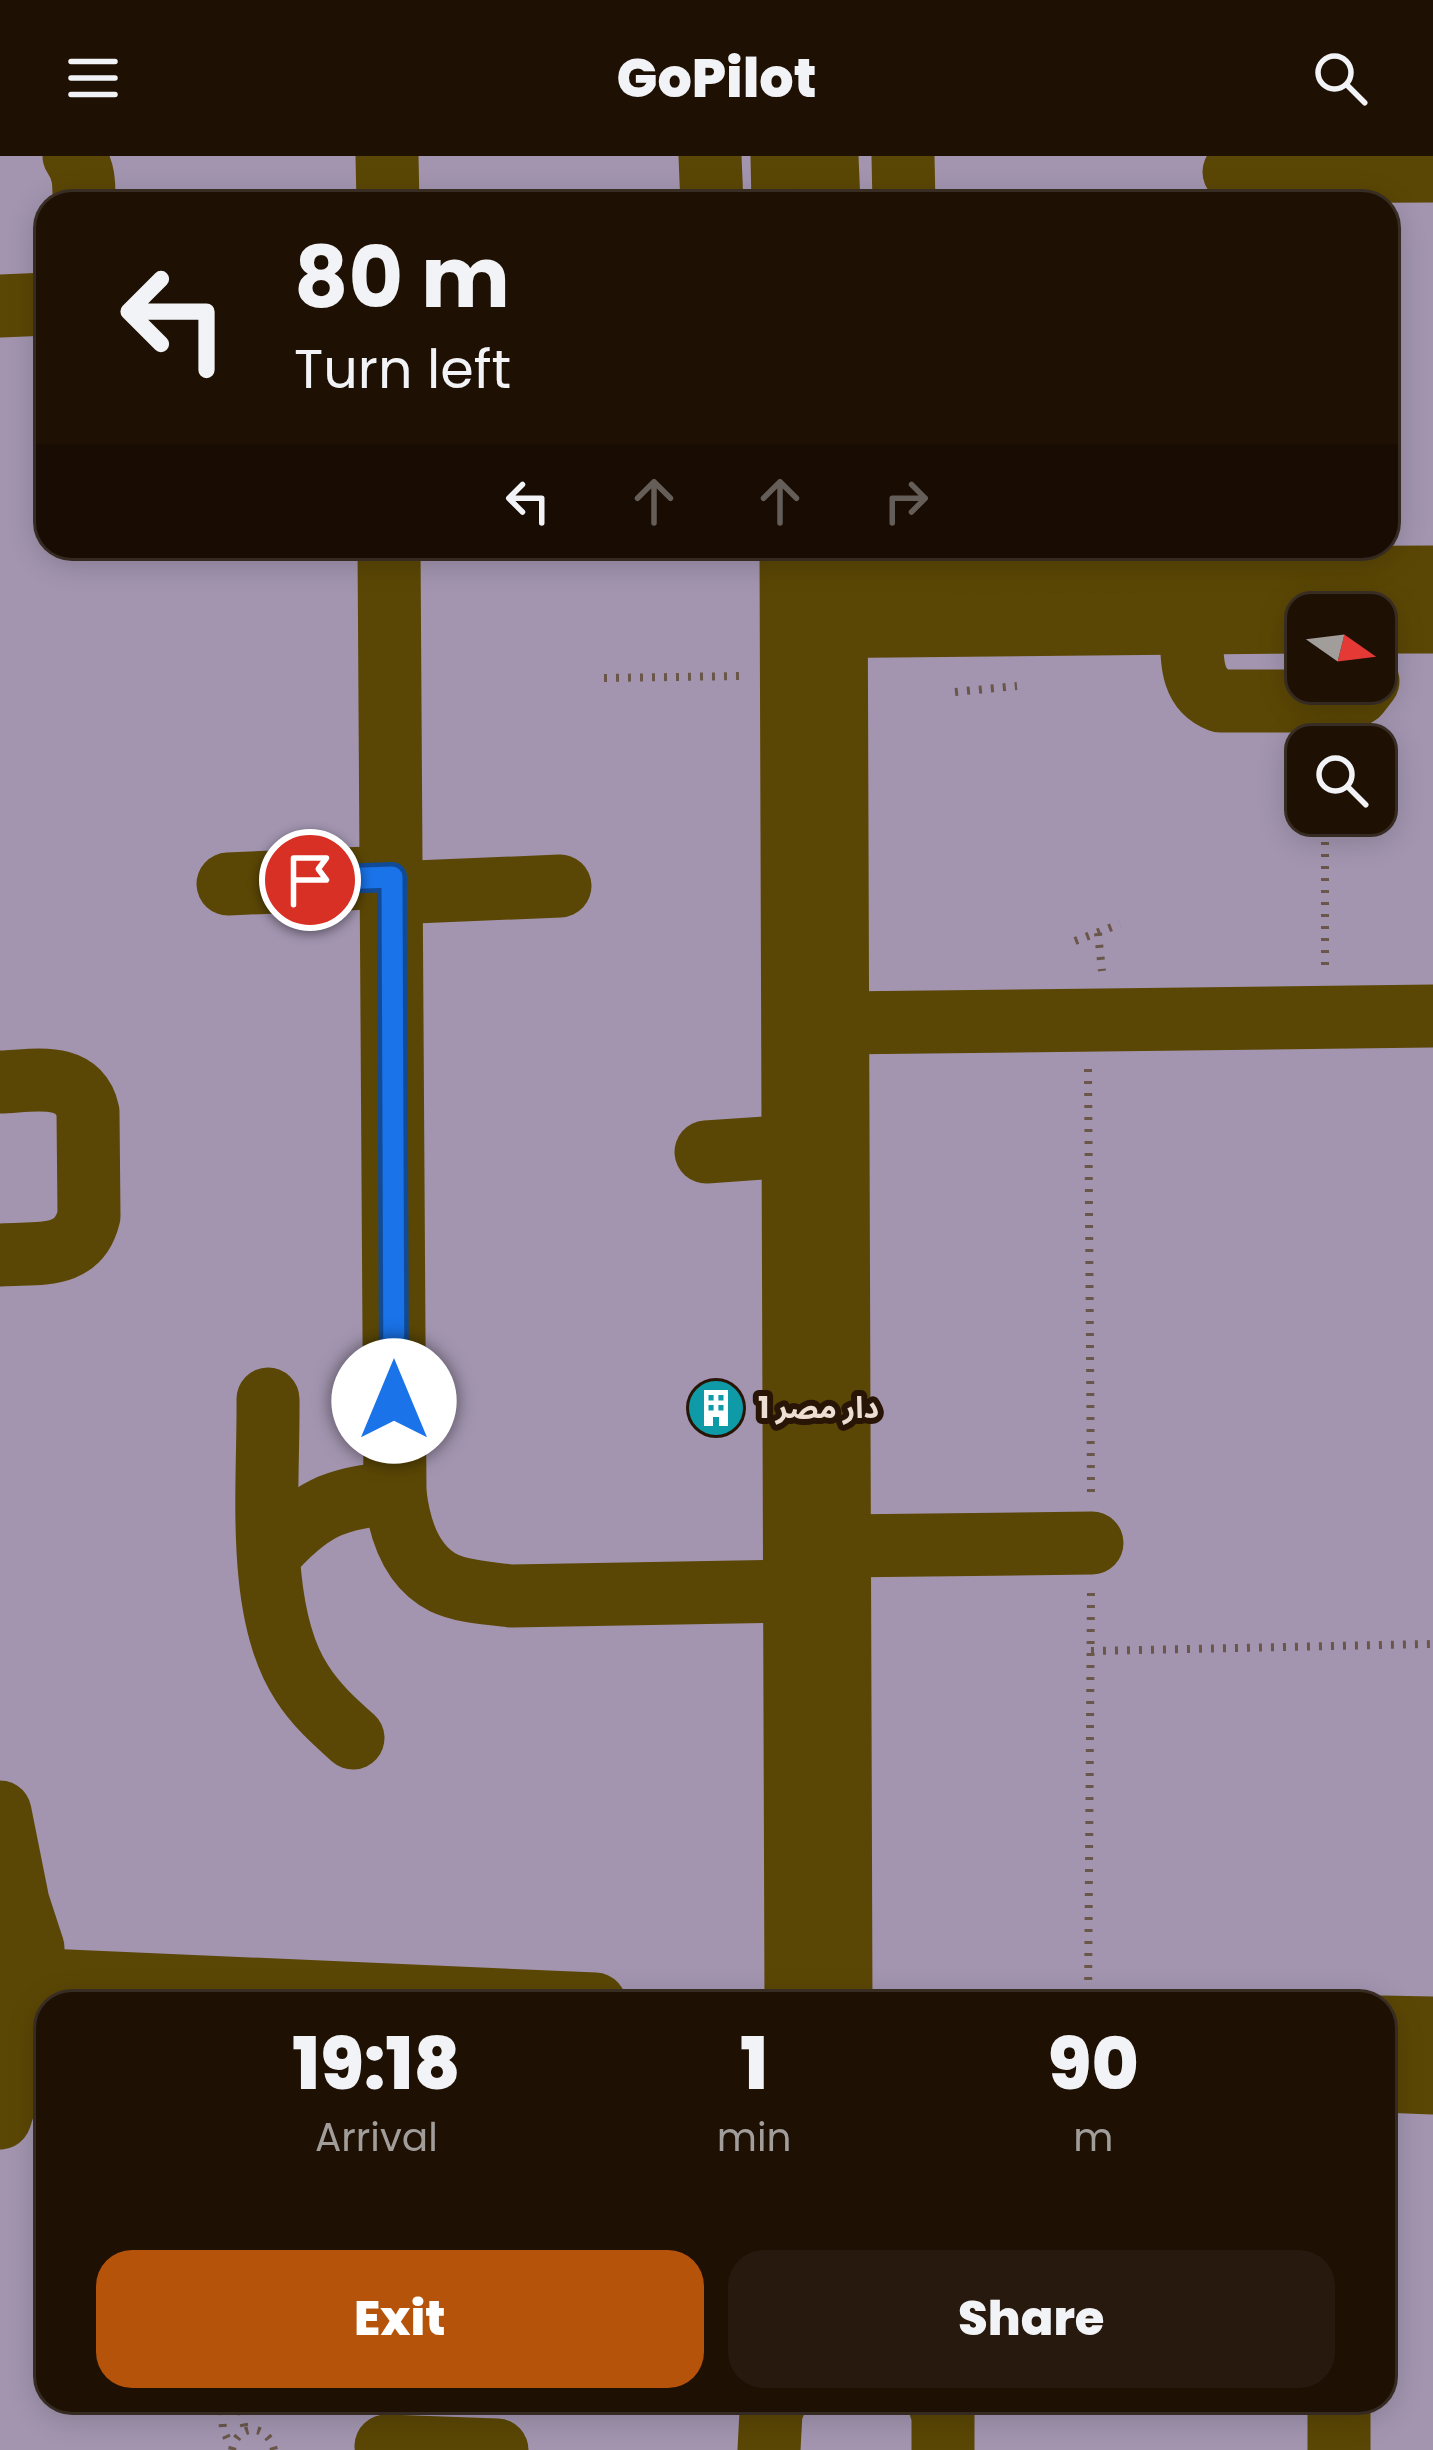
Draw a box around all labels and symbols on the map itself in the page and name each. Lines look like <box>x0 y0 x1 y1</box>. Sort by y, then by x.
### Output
north arrow <box>1287 594 1395 702</box>
pin <box>259 829 361 931</box>
position arrow <box>331 1338 457 1464</box>
building icon: دار مصر 1 <box>685 1377 747 1439</box>
place label: دار مصر 1 <box>758 1386 879 1429</box>

